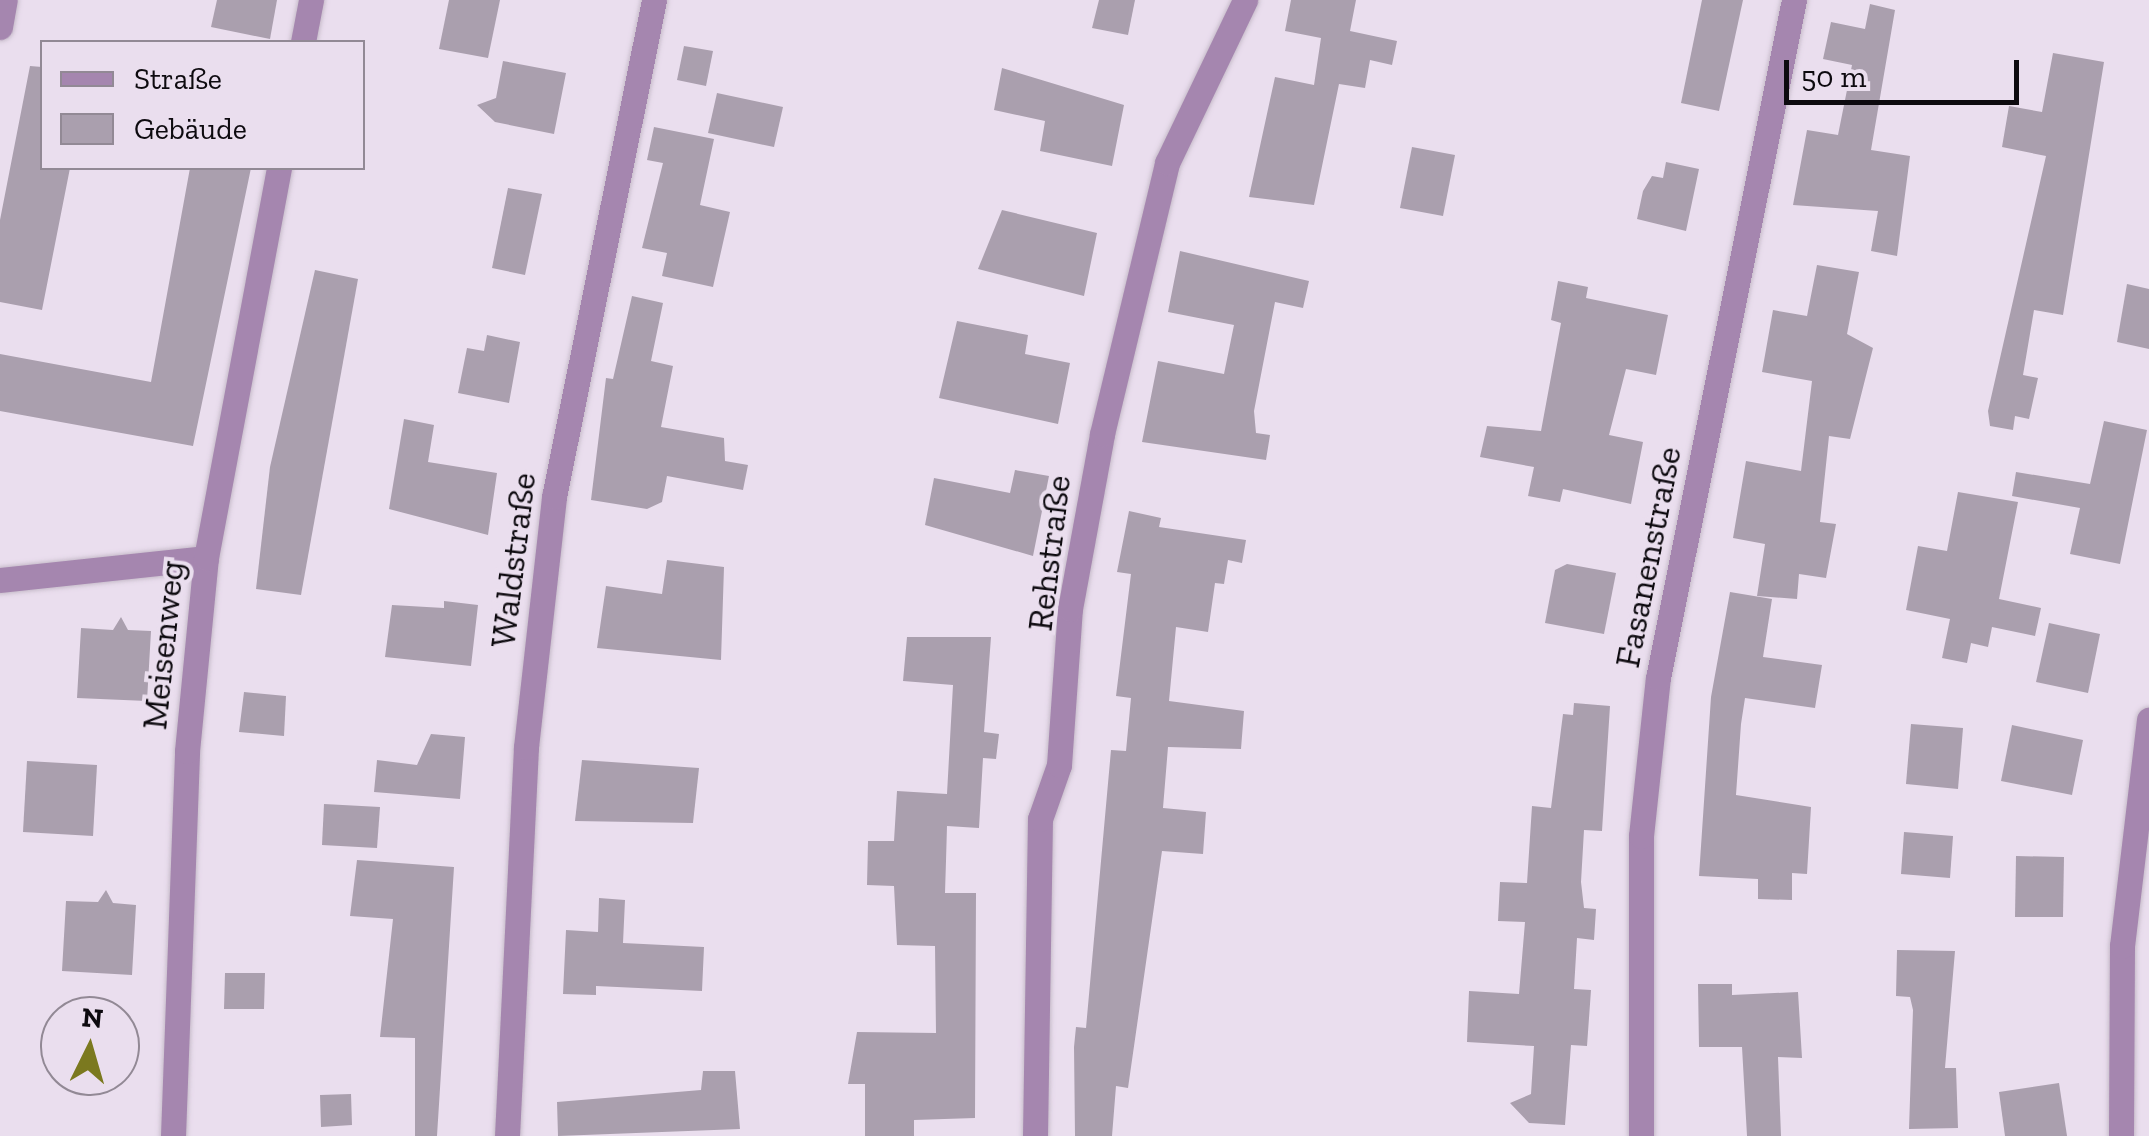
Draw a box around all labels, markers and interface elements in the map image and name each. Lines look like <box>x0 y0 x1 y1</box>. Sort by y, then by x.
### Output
legend <box>40 40 365 170</box>
scale bar <box>1789 40 2024 102</box>
text: 50 m <box>1801 59 1866 95</box>
text: Straße <box>134 61 222 97</box>
text: Gebäude <box>134 111 247 147</box>
street label: Fasanenstraße <box>1606 443 1690 671</box>
street label: Waldstraße <box>481 470 545 650</box>
street label: Rehstraße <box>1019 473 1079 633</box>
street label: Meisenweg <box>133 558 193 732</box>
north arrow <box>40 996 140 1096</box>
text: N <box>80 1000 105 1035</box>

